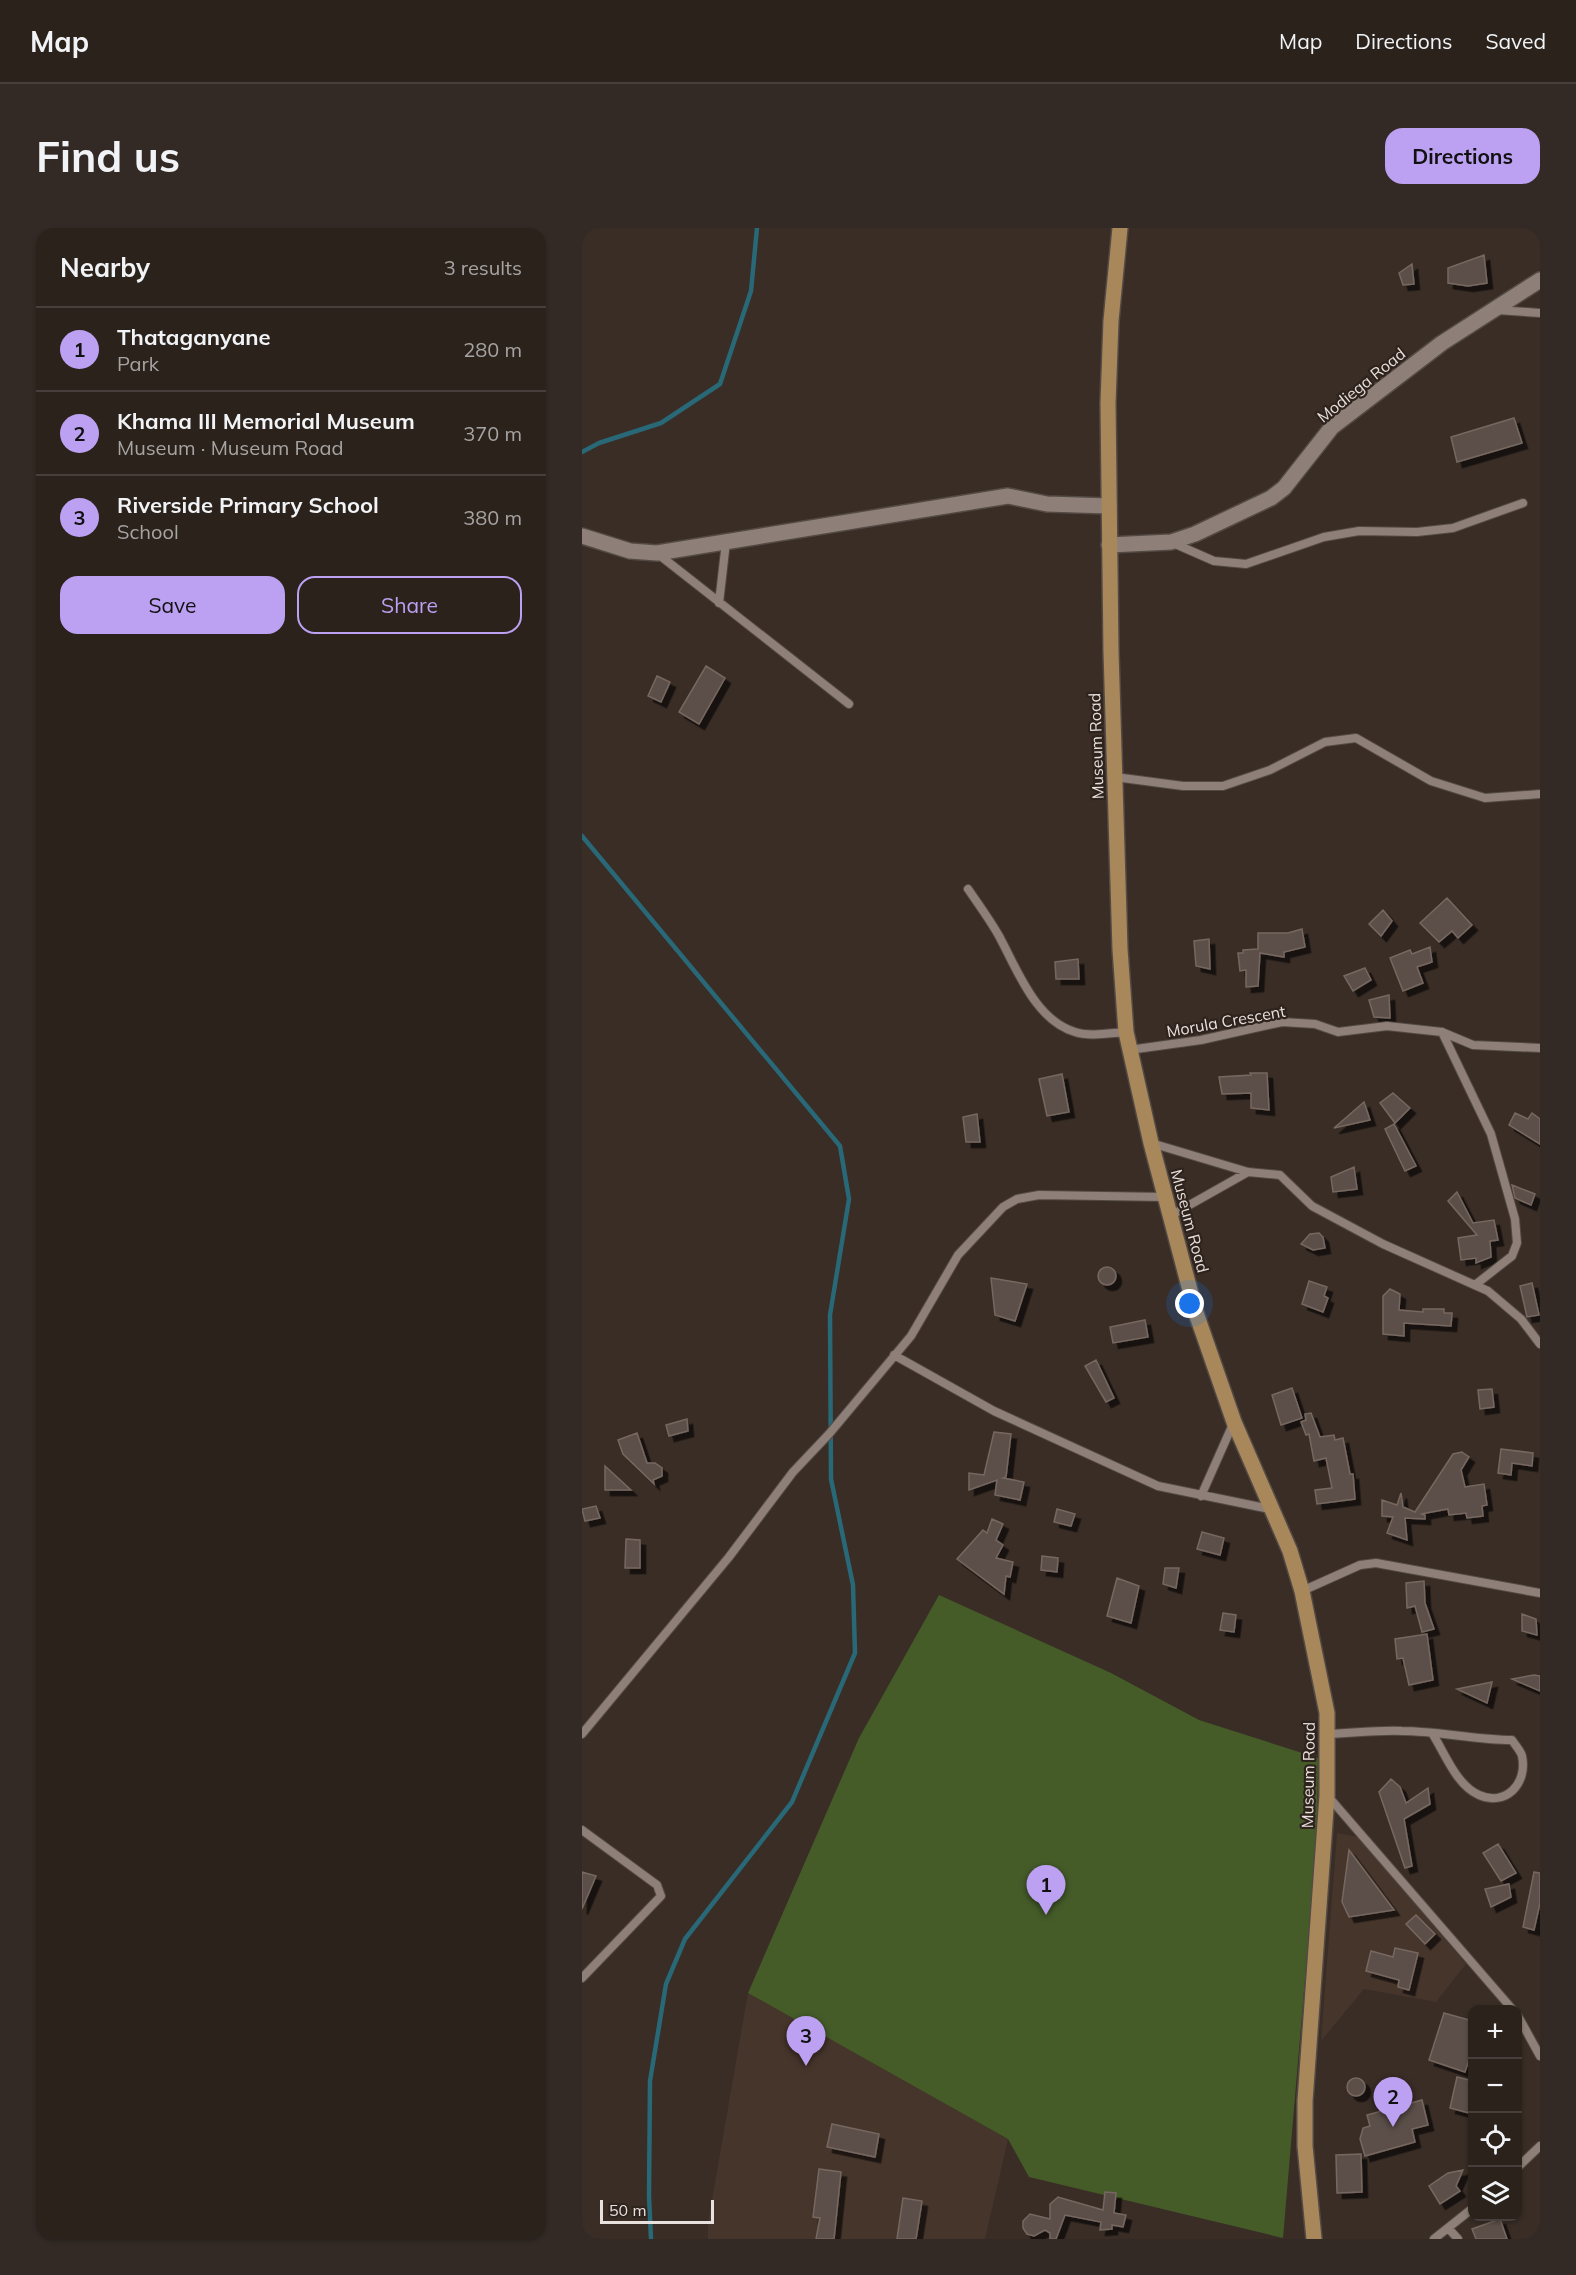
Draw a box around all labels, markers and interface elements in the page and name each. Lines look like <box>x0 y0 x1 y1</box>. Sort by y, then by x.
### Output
text: Map <box>30 24 89 59</box>
text: Map <box>1279 28 1322 54</box>
text: Directions <box>1355 28 1452 54</box>
text: Saved <box>1485 28 1546 54</box>
button: Directions <box>1385 128 1540 184</box>
text: Find us <box>36 130 180 183</box>
text: Nearby <box>60 251 150 284</box>
text: 3 results <box>444 255 522 280</box>
text: Thataganyane <box>117 323 271 351</box>
text: 1 <box>74 337 86 362</box>
text: 280 m <box>463 337 522 362</box>
street label: Modiega Road <box>1313 343 1409 427</box>
text: Park <box>117 351 159 376</box>
text: Khama III Memorial Museum <box>117 407 415 435</box>
text: 2 <box>74 421 86 446</box>
text: 370 m <box>463 421 522 446</box>
text: Museum · Museum Road <box>117 435 344 460</box>
text: Riverside Primary School <box>117 491 379 519</box>
text: 3 <box>74 505 86 530</box>
text: 380 m <box>463 505 522 530</box>
text: School <box>117 519 179 544</box>
button: Save <box>60 576 285 634</box>
button: Share <box>297 576 522 634</box>
street label: Museum Road <box>1084 693 1108 799</box>
street label: Morula Crescent <box>1165 1001 1287 1041</box>
street label: Museum Road <box>1167 1167 1213 1275</box>
your location <box>1175 1289 1204 1318</box>
street label: Museum Road <box>1297 1722 1319 1828</box>
pin: 1 <box>1026 1866 1066 1915</box>
map controls <box>1468 2005 1522 2221</box>
button: + <box>1468 2005 1522 2059</box>
pin: 3 <box>786 2016 826 2066</box>
button: − <box>1468 2059 1522 2113</box>
pin: 2 <box>1374 2078 1412 2127</box>
button: locate <box>1468 2113 1522 2167</box>
button: layers <box>1468 2167 1522 2221</box>
scale bar <box>600 2197 714 2224</box>
text: 50 m <box>609 2200 646 2220</box>

